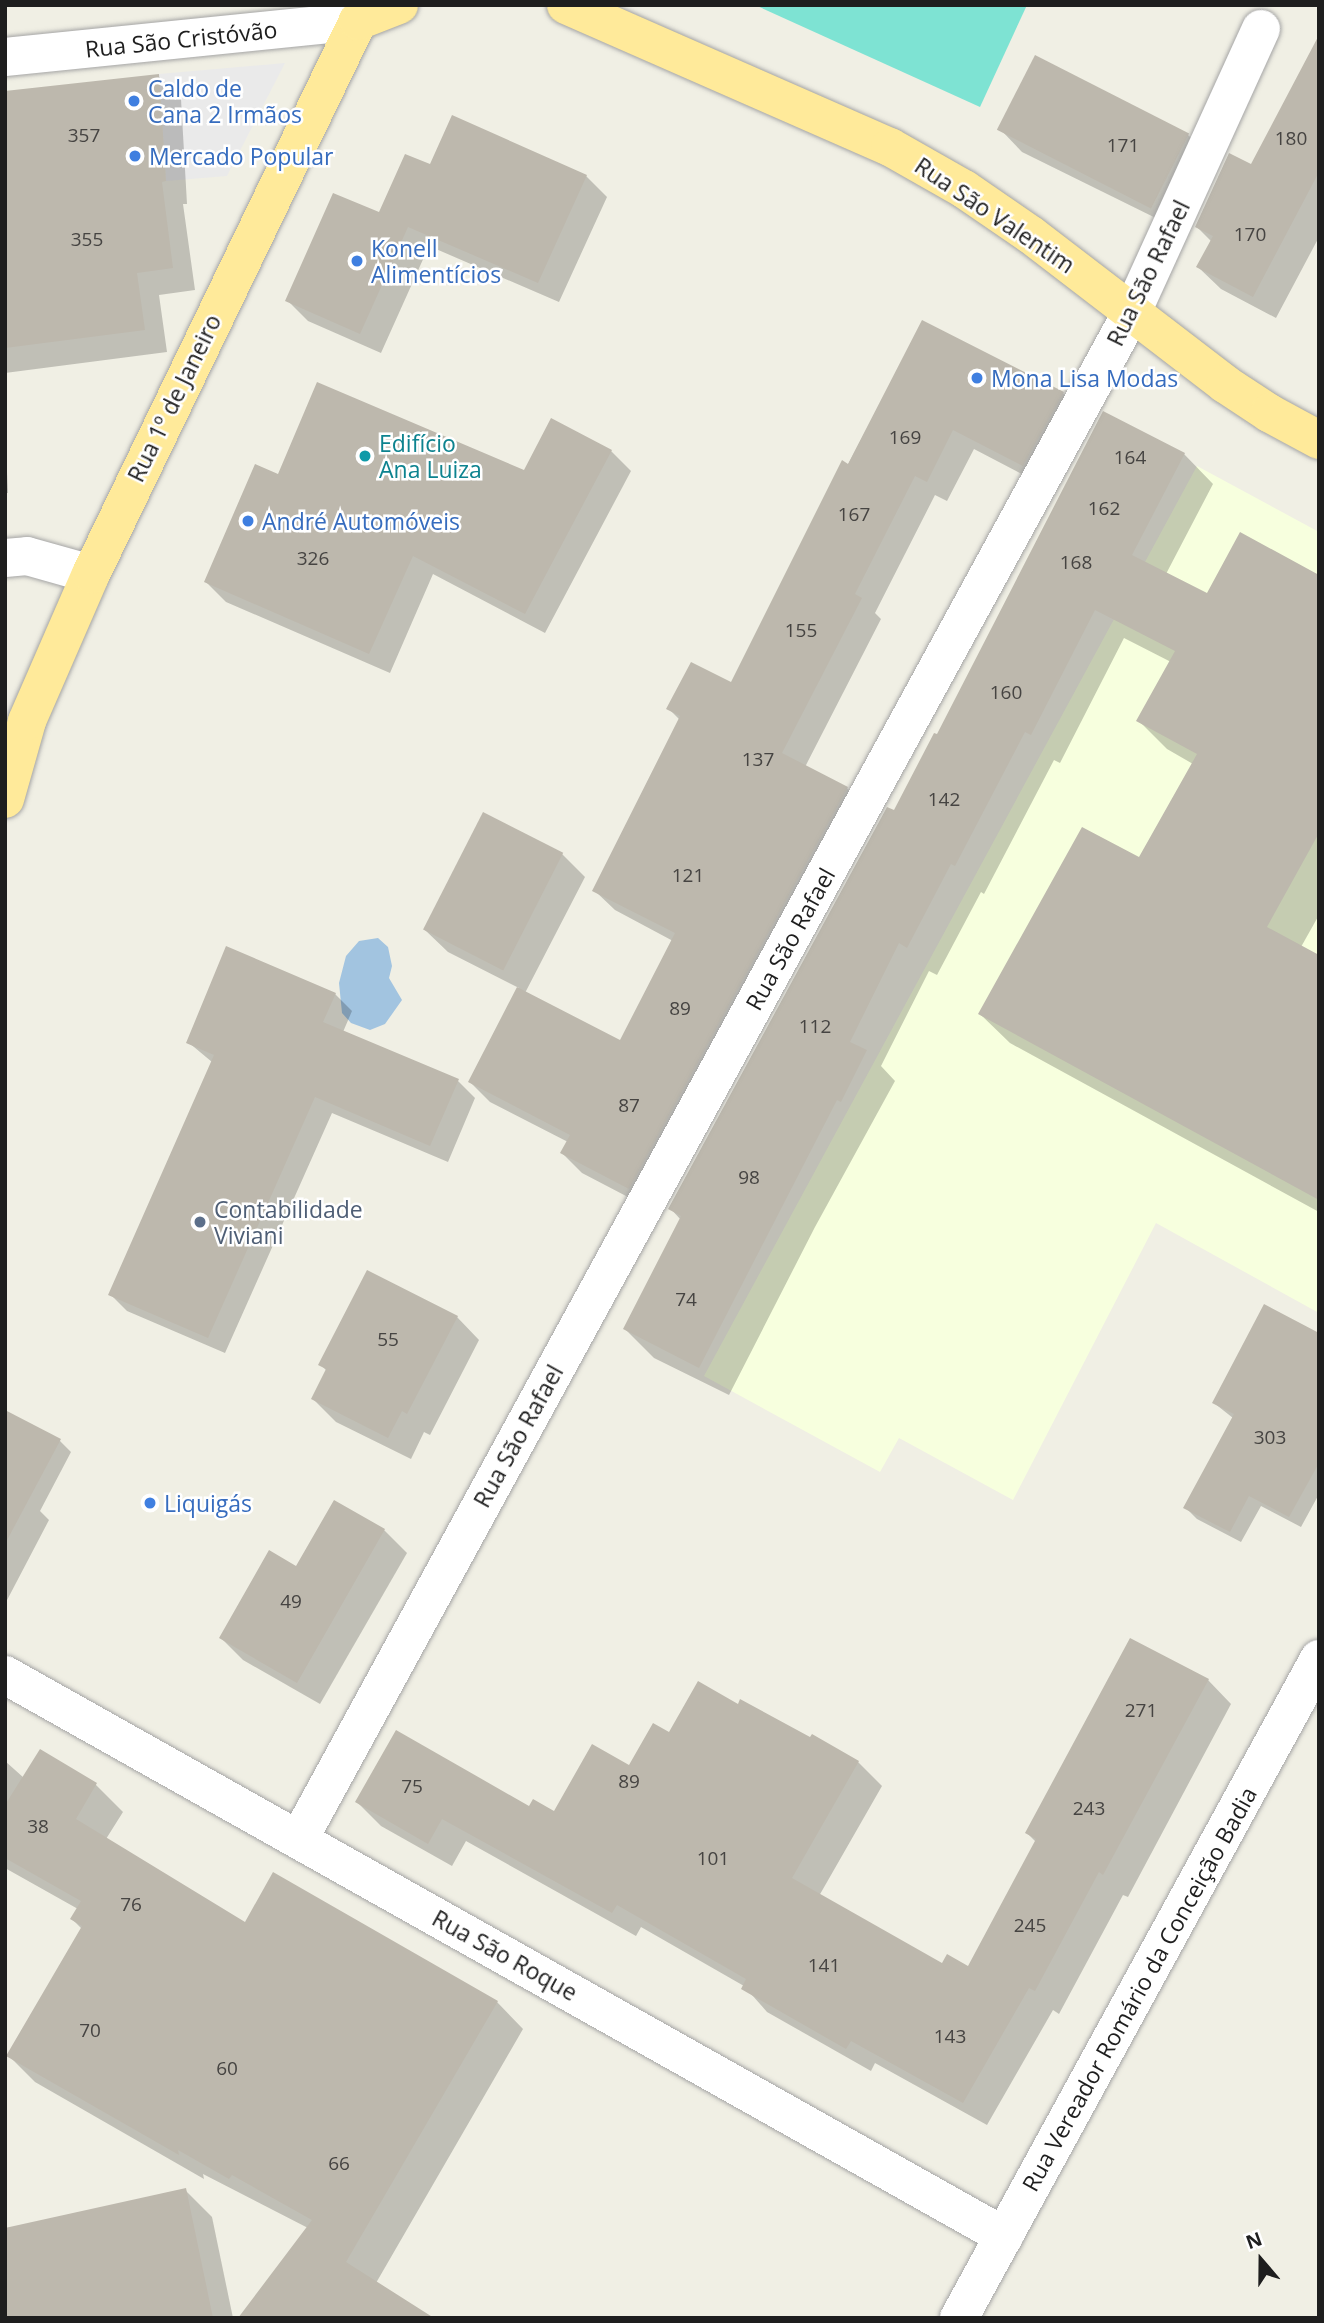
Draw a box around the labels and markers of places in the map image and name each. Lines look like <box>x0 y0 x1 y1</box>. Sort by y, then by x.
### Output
place label: Caldo de Cana 2 Irmãos <box>148 74 302 128</box>
marker: Caldo de Cana 2 Irmãos <box>126 93 142 109</box>
place label: Mercado Popular <box>149 142 334 170</box>
marker: Mercado Popular <box>127 148 143 164</box>
place label: Konell Alimentícios <box>371 234 501 288</box>
marker: Konell Alimentícios <box>349 253 365 269</box>
place label: Mona Lisa Modas <box>991 364 1178 392</box>
marker: Mona Lisa Modas <box>969 370 985 386</box>
place label: Edifício Ana Luiza <box>379 429 482 483</box>
marker: Edifício Ana Luiza <box>357 448 373 464</box>
place label: André Automóveis <box>262 507 460 535</box>
marker: André Automóveis <box>240 513 256 529</box>
place label: Contabilidade Viviani <box>214 1195 363 1249</box>
marker: Contabilidade Viviani <box>192 1214 208 1230</box>
place label: Liquigás <box>164 1489 252 1517</box>
marker: Liquigás <box>142 1495 158 1511</box>

